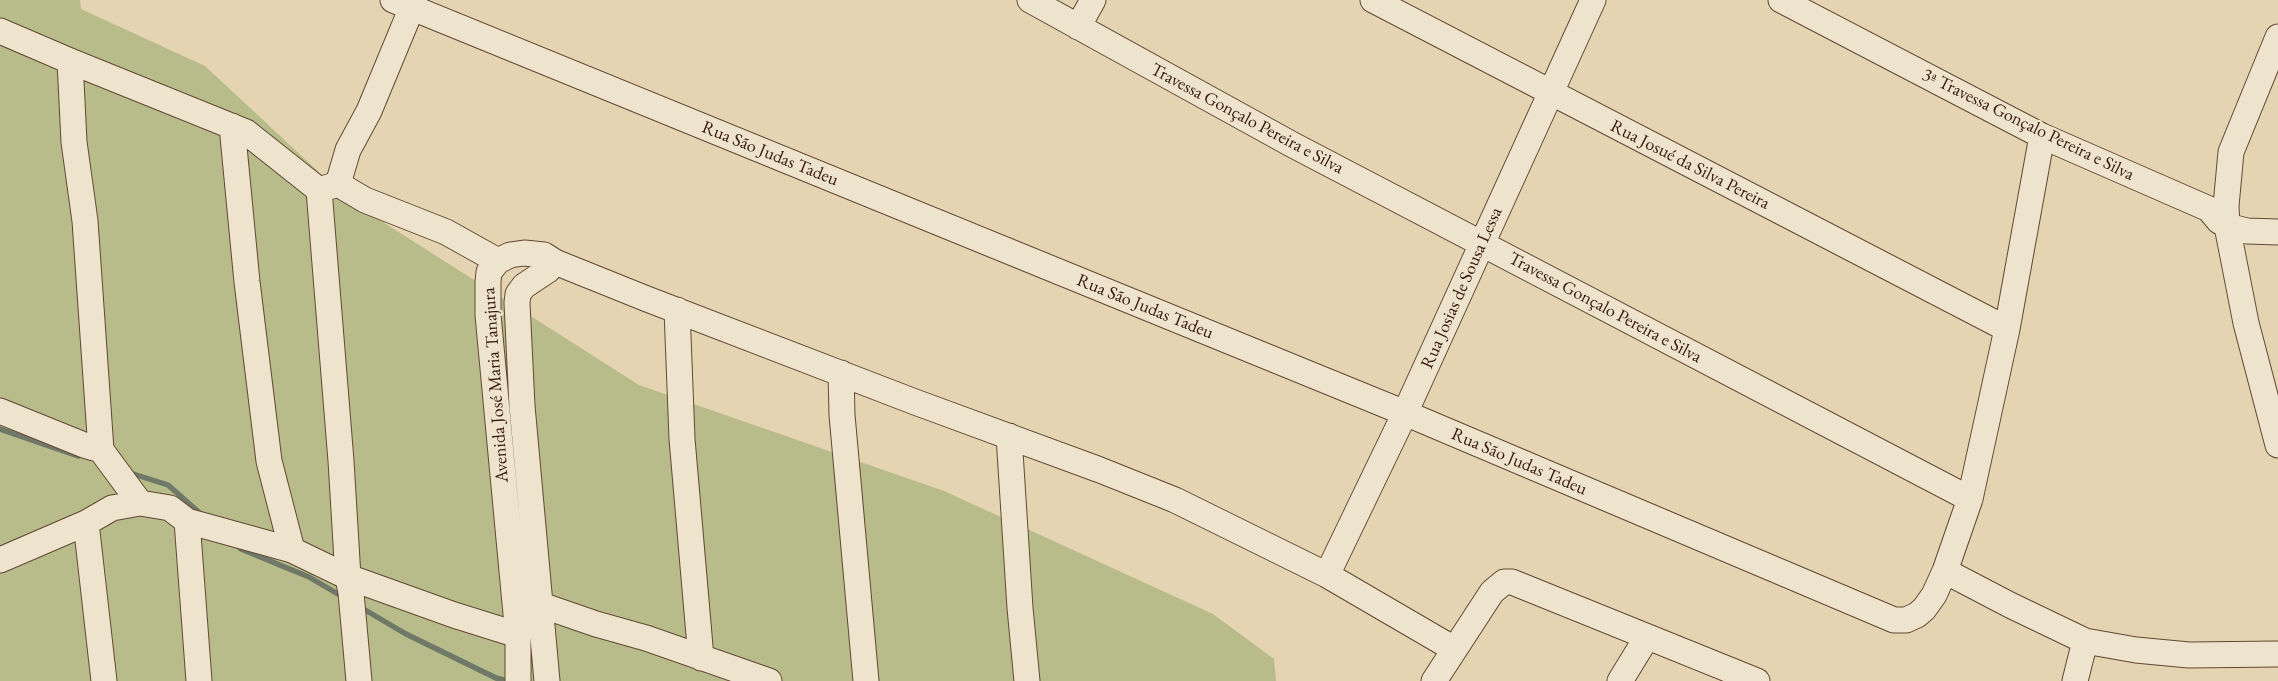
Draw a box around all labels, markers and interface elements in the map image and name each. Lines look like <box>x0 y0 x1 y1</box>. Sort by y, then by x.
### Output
street label: Travessa Gonçalo Pereira e Silva <box>1147 59 1347 179</box>
street label: 3ª Travessa Gonçalo Pereira e Silva <box>1918 64 2138 186</box>
street label: Rua Josué da Silva Pereira <box>1607 115 1773 215</box>
street label: Rua São Judas Tadeu <box>699 117 841 191</box>
street label: Rua Josias de Sousa Lessa <box>1417 204 1507 372</box>
street label: Travessa Gonçalo Pereira e Silva <box>1505 248 1705 368</box>
street label: Rua São Judas Tadeu <box>1074 270 1216 344</box>
street label: Avenida José Maria Tanajura <box>478 287 514 483</box>
street label: Rua São Judas Tadeu <box>1448 424 1590 500</box>

